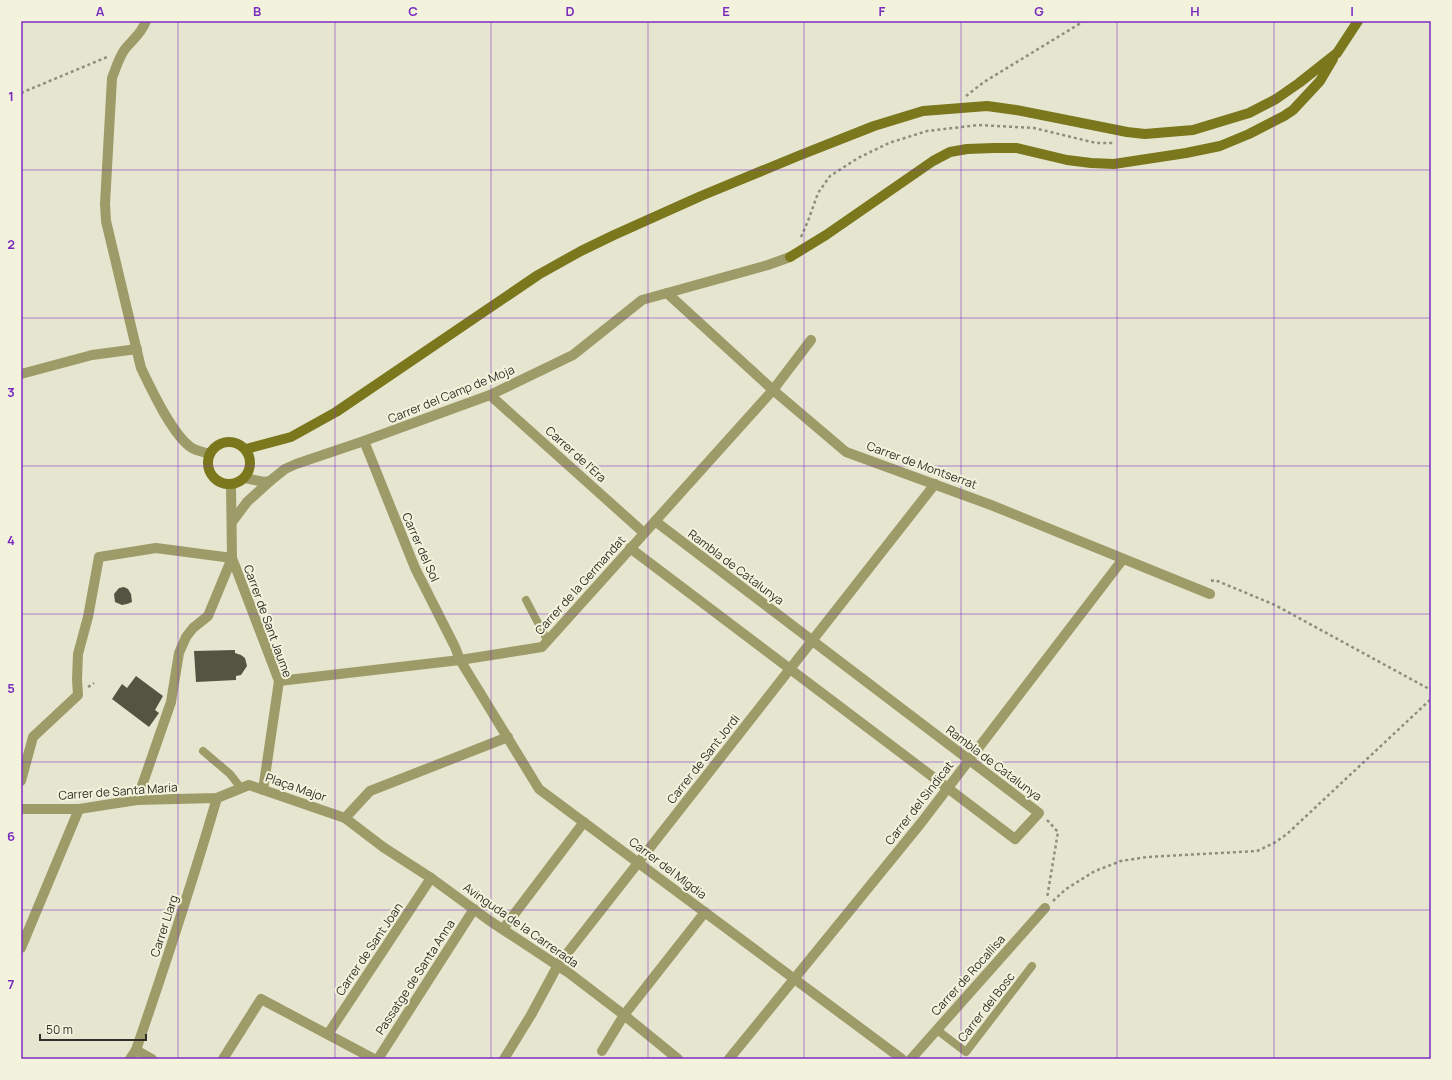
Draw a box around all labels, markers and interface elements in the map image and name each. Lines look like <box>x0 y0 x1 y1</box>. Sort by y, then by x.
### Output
text: A <box>96 2 105 20</box>
text: B <box>253 2 261 20</box>
text: C <box>408 2 418 20</box>
text: D <box>565 2 575 20</box>
text: E <box>722 2 730 20</box>
text: F <box>879 2 886 20</box>
text: G <box>1034 2 1044 20</box>
text: H <box>1190 2 1200 20</box>
text: I <box>1350 2 1354 20</box>
text: 1 <box>8 87 14 105</box>
text: 2 <box>7 235 15 253</box>
street label: Carrer del Camp de Moja <box>385 361 517 427</box>
text: 3 <box>7 383 15 401</box>
street label: Carrer de l'Era <box>542 422 610 486</box>
street label: Carrer de Montserrat <box>864 437 980 493</box>
street label: Carrer del Sol <box>398 510 444 584</box>
street label: Rambla de Catalunya <box>684 525 788 609</box>
text: 4 <box>7 531 15 549</box>
street label: Carrer de la Germandat <box>531 532 629 638</box>
street label: Carrer de Sant Jaume <box>240 562 296 680</box>
text: 5 <box>7 679 15 697</box>
street label: Carrer de Sant Jordi <box>663 711 743 807</box>
street label: Rambla de Catalunya <box>942 721 1046 805</box>
street label: Carrer del Sindicat <box>881 757 957 848</box>
street label: Plaça Major <box>263 769 329 806</box>
street label: Carrer de Santa Maria <box>58 778 178 804</box>
text: 6 <box>7 827 15 845</box>
street label: Carrer del Migdia <box>626 833 710 903</box>
street label: Avinguda de la Carrerada <box>460 879 582 971</box>
street label: Carrer Llarg <box>146 893 182 959</box>
street label: Carrer de Sant Joan <box>332 899 406 999</box>
street label: Passatge de Santa Anna <box>371 916 459 1038</box>
street label: Carrer de Rocallisa <box>927 931 1009 1019</box>
street label: Carrer del Bosc <box>953 968 1019 1045</box>
text: 7 <box>8 975 15 993</box>
scale bar <box>40 1016 146 1042</box>
text: 50 m <box>46 1021 73 1038</box>

